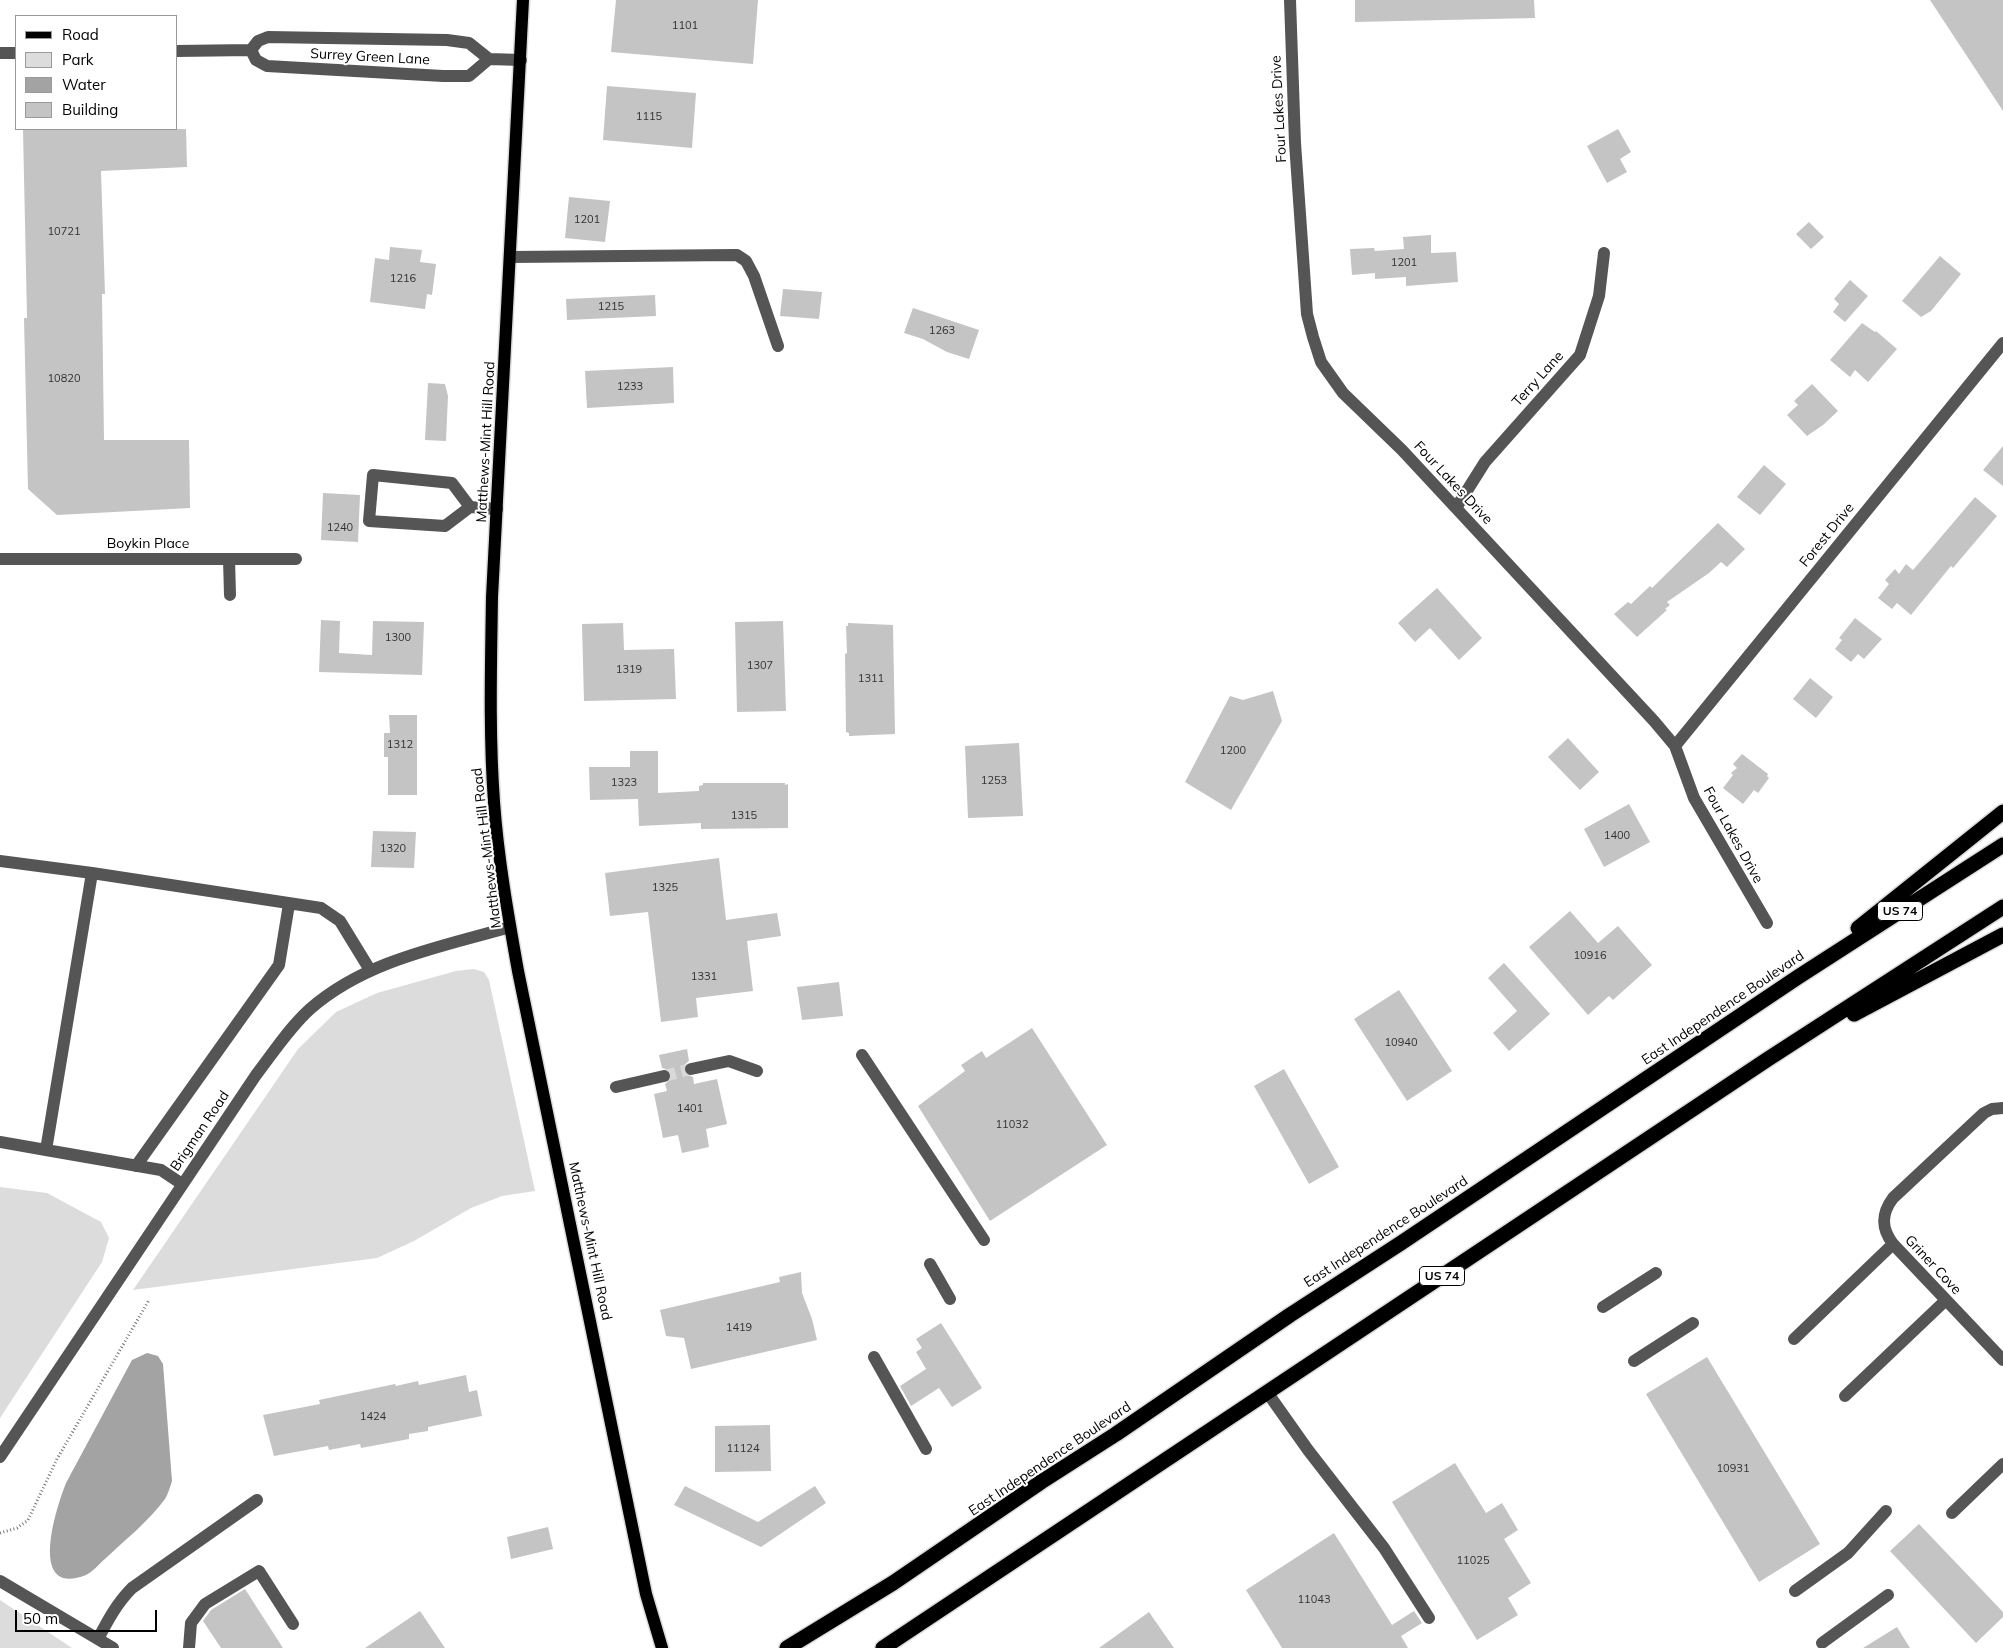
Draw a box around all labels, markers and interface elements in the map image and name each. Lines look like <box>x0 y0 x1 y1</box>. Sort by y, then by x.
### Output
legend <box>15 15 178 130</box>
house number: 1101 <box>672 19 698 33</box>
text: Road <box>62 25 99 44</box>
street label: Surrey Green Lane <box>310 45 430 69</box>
text: Park <box>62 50 94 69</box>
street label: Four Lakes Drive <box>1268 55 1290 163</box>
text: Water <box>62 75 106 94</box>
text: Building <box>62 100 118 119</box>
house number: 1115 <box>636 110 662 124</box>
house number: 1201 <box>574 213 600 227</box>
house number: 10721 <box>48 225 80 239</box>
house number: 1201 <box>1391 256 1417 270</box>
house number: 1216 <box>390 272 416 286</box>
house number: 1215 <box>598 300 624 314</box>
house number: 1263 <box>929 324 955 338</box>
street label: Terry Lane <box>1509 348 1567 410</box>
street label: Matthews-Mint Hill Road <box>473 361 499 523</box>
house number: 10820 <box>48 372 80 386</box>
house number: 1233 <box>617 380 643 394</box>
street label: Four Lakes Drive <box>1410 438 1496 528</box>
street label: Forest Drive <box>1796 500 1858 570</box>
house number: 1240 <box>327 521 353 535</box>
street label: Boykin Place <box>107 536 189 552</box>
house number: 1300 <box>385 631 411 645</box>
house number: 1307 <box>747 659 773 673</box>
house number: 1319 <box>616 663 642 677</box>
house number: 1311 <box>858 672 884 686</box>
house number: 1312 <box>387 738 413 752</box>
house number: 1200 <box>1220 744 1246 758</box>
street label: Matthews-Mint Hill Road <box>469 767 505 929</box>
house number: 1253 <box>981 774 1007 788</box>
house number: 1323 <box>611 776 637 790</box>
street label: Four Lakes Drive <box>1700 784 1766 886</box>
house number: 1315 <box>731 809 757 823</box>
house number: 1400 <box>1604 829 1630 843</box>
house number: 1320 <box>380 842 406 856</box>
house number: 1325 <box>652 881 678 895</box>
road number: US 74 <box>1878 901 1922 920</box>
street label: East Independence Boulevard <box>1639 947 1807 1069</box>
house number: 10916 <box>1574 949 1606 963</box>
house number: 1331 <box>691 970 717 984</box>
house number: 10940 <box>1385 1036 1417 1050</box>
street label: Brigman Road <box>167 1088 233 1174</box>
house number: 1401 <box>677 1102 703 1116</box>
house number: 11032 <box>996 1118 1028 1132</box>
street label: Matthews-Mint Hill Road <box>565 1160 615 1322</box>
street label: East Independence Boulevard <box>1301 1173 1471 1291</box>
street label: Griner Cove <box>1901 1232 1965 1298</box>
road number: US 74 <box>1420 1266 1464 1285</box>
house number: 1419 <box>726 1321 752 1335</box>
street label: East Independence Boulevard <box>966 1398 1134 1520</box>
house number: 1424 <box>360 1410 386 1424</box>
house number: 11124 <box>727 1442 759 1456</box>
house number: 10931 <box>1717 1462 1749 1476</box>
house number: 11025 <box>1457 1554 1489 1568</box>
house number: 11043 <box>1298 1593 1330 1607</box>
scale bar <box>18 1600 160 1632</box>
text: 50 m <box>23 1609 58 1628</box>

